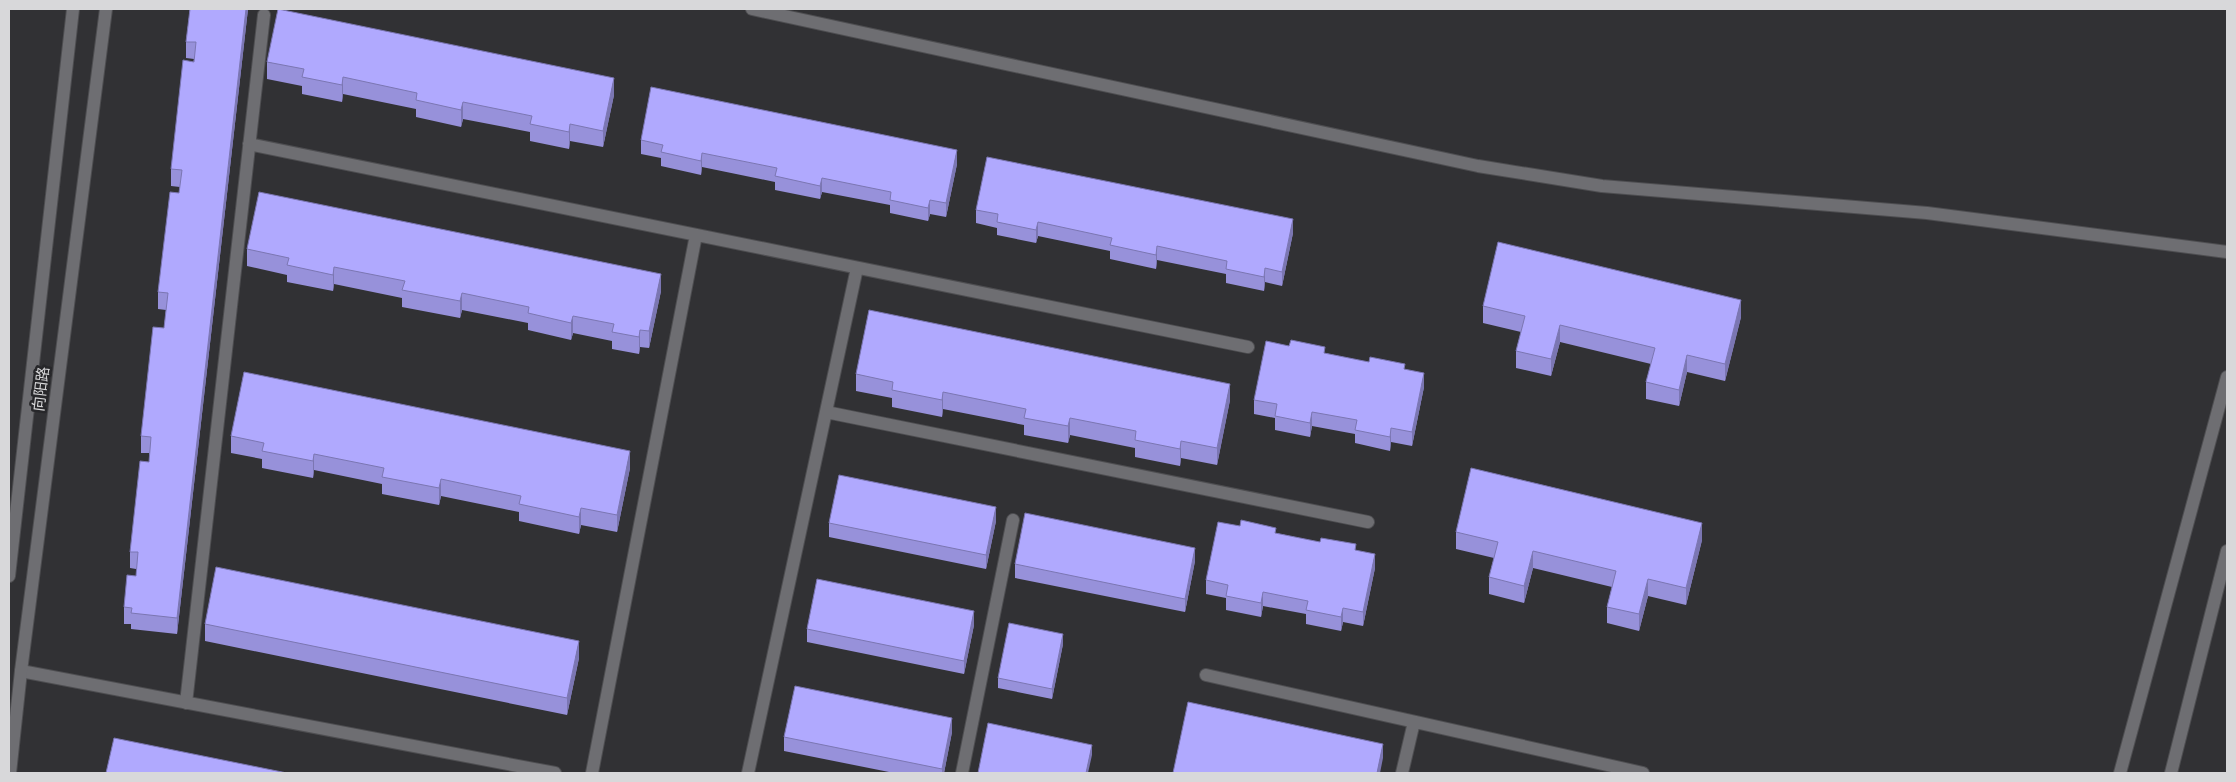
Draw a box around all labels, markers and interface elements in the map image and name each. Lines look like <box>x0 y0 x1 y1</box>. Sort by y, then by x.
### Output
street label: 向阳路 <box>30 366 52 412</box>

